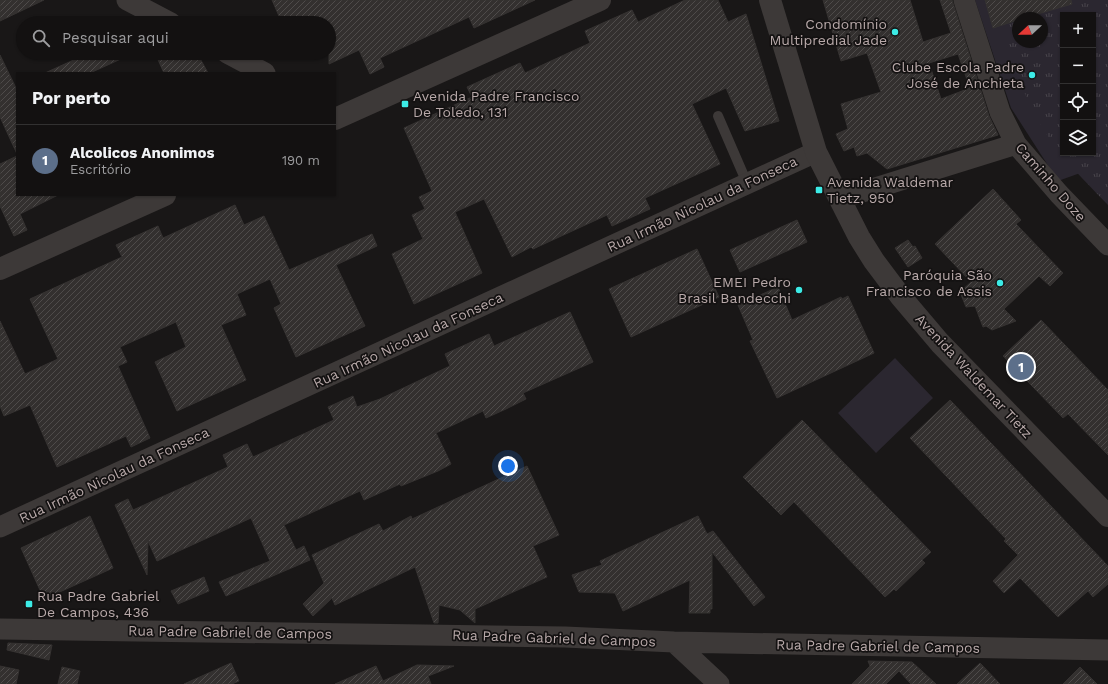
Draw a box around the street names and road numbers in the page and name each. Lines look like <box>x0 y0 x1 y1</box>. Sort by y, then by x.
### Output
street label: Caminho Doze <box>1013 139 1089 225</box>
street label: Rua Irmão Nicolau da Fonseca <box>605 153 799 255</box>
street label: Rua Irmão Nicolau da Fonseca <box>311 289 505 391</box>
street label: Avenida Waldemar Tietz <box>912 311 1036 441</box>
street label: Rua Irmão Nicolau da Fonseca <box>17 424 211 526</box>
street label: Rua Padre Gabriel de Campos <box>128 622 332 642</box>
street label: Rua Padre Gabriel de Campos <box>452 626 656 650</box>
street label: Rua Padre Gabriel de Campos <box>776 636 980 656</box>

